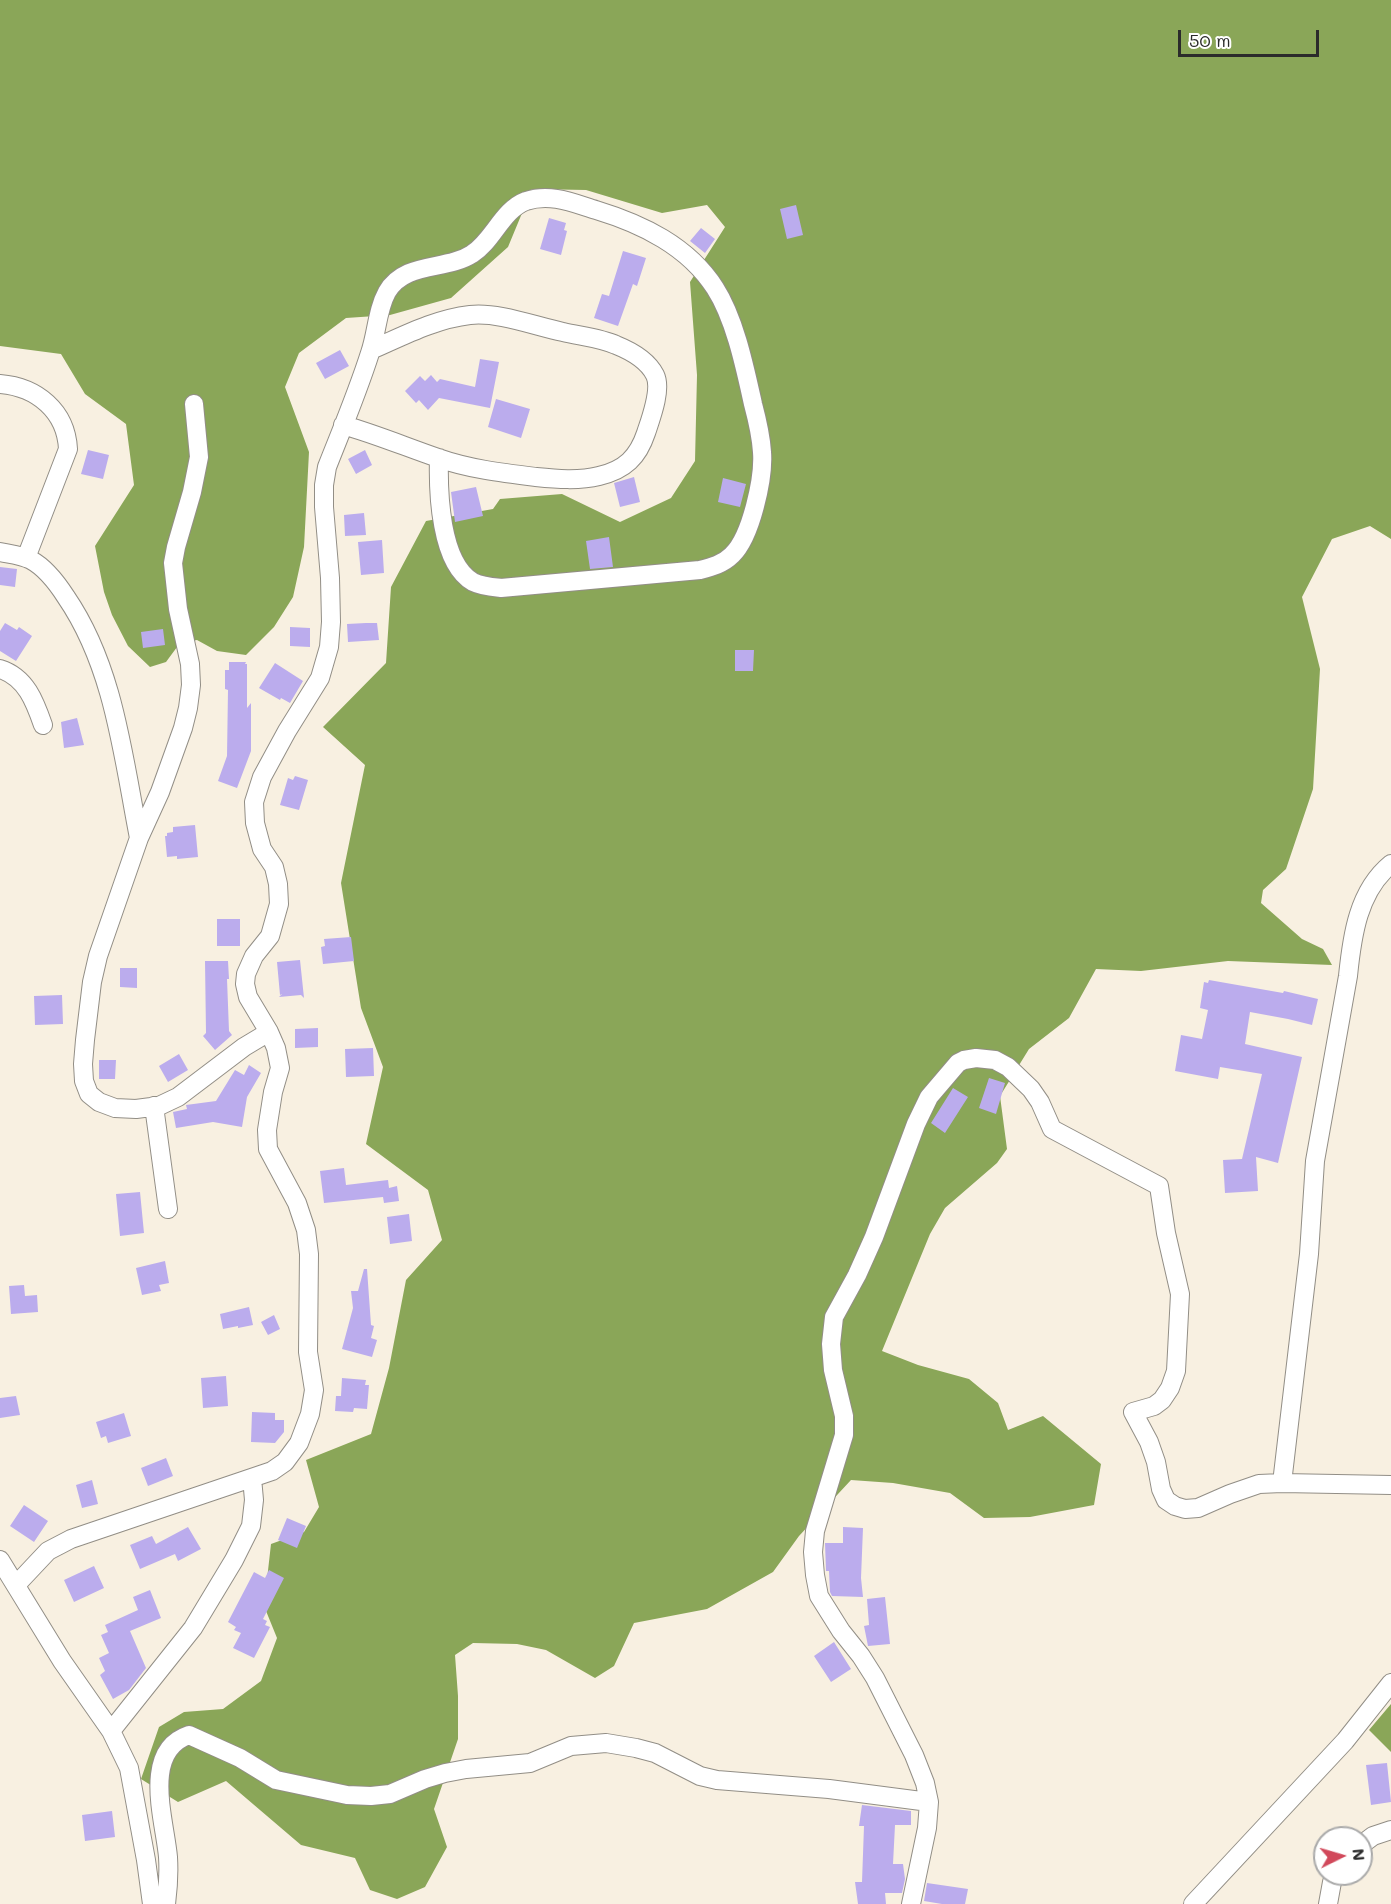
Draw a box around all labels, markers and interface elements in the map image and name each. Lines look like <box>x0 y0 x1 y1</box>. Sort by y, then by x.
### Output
scale bar <box>1181 18 1322 56</box>
text: 50 m <box>1189 28 1231 52</box>
north arrow <box>1313 1826 1373 1886</box>
text: N <box>1348 1848 1370 1862</box>

